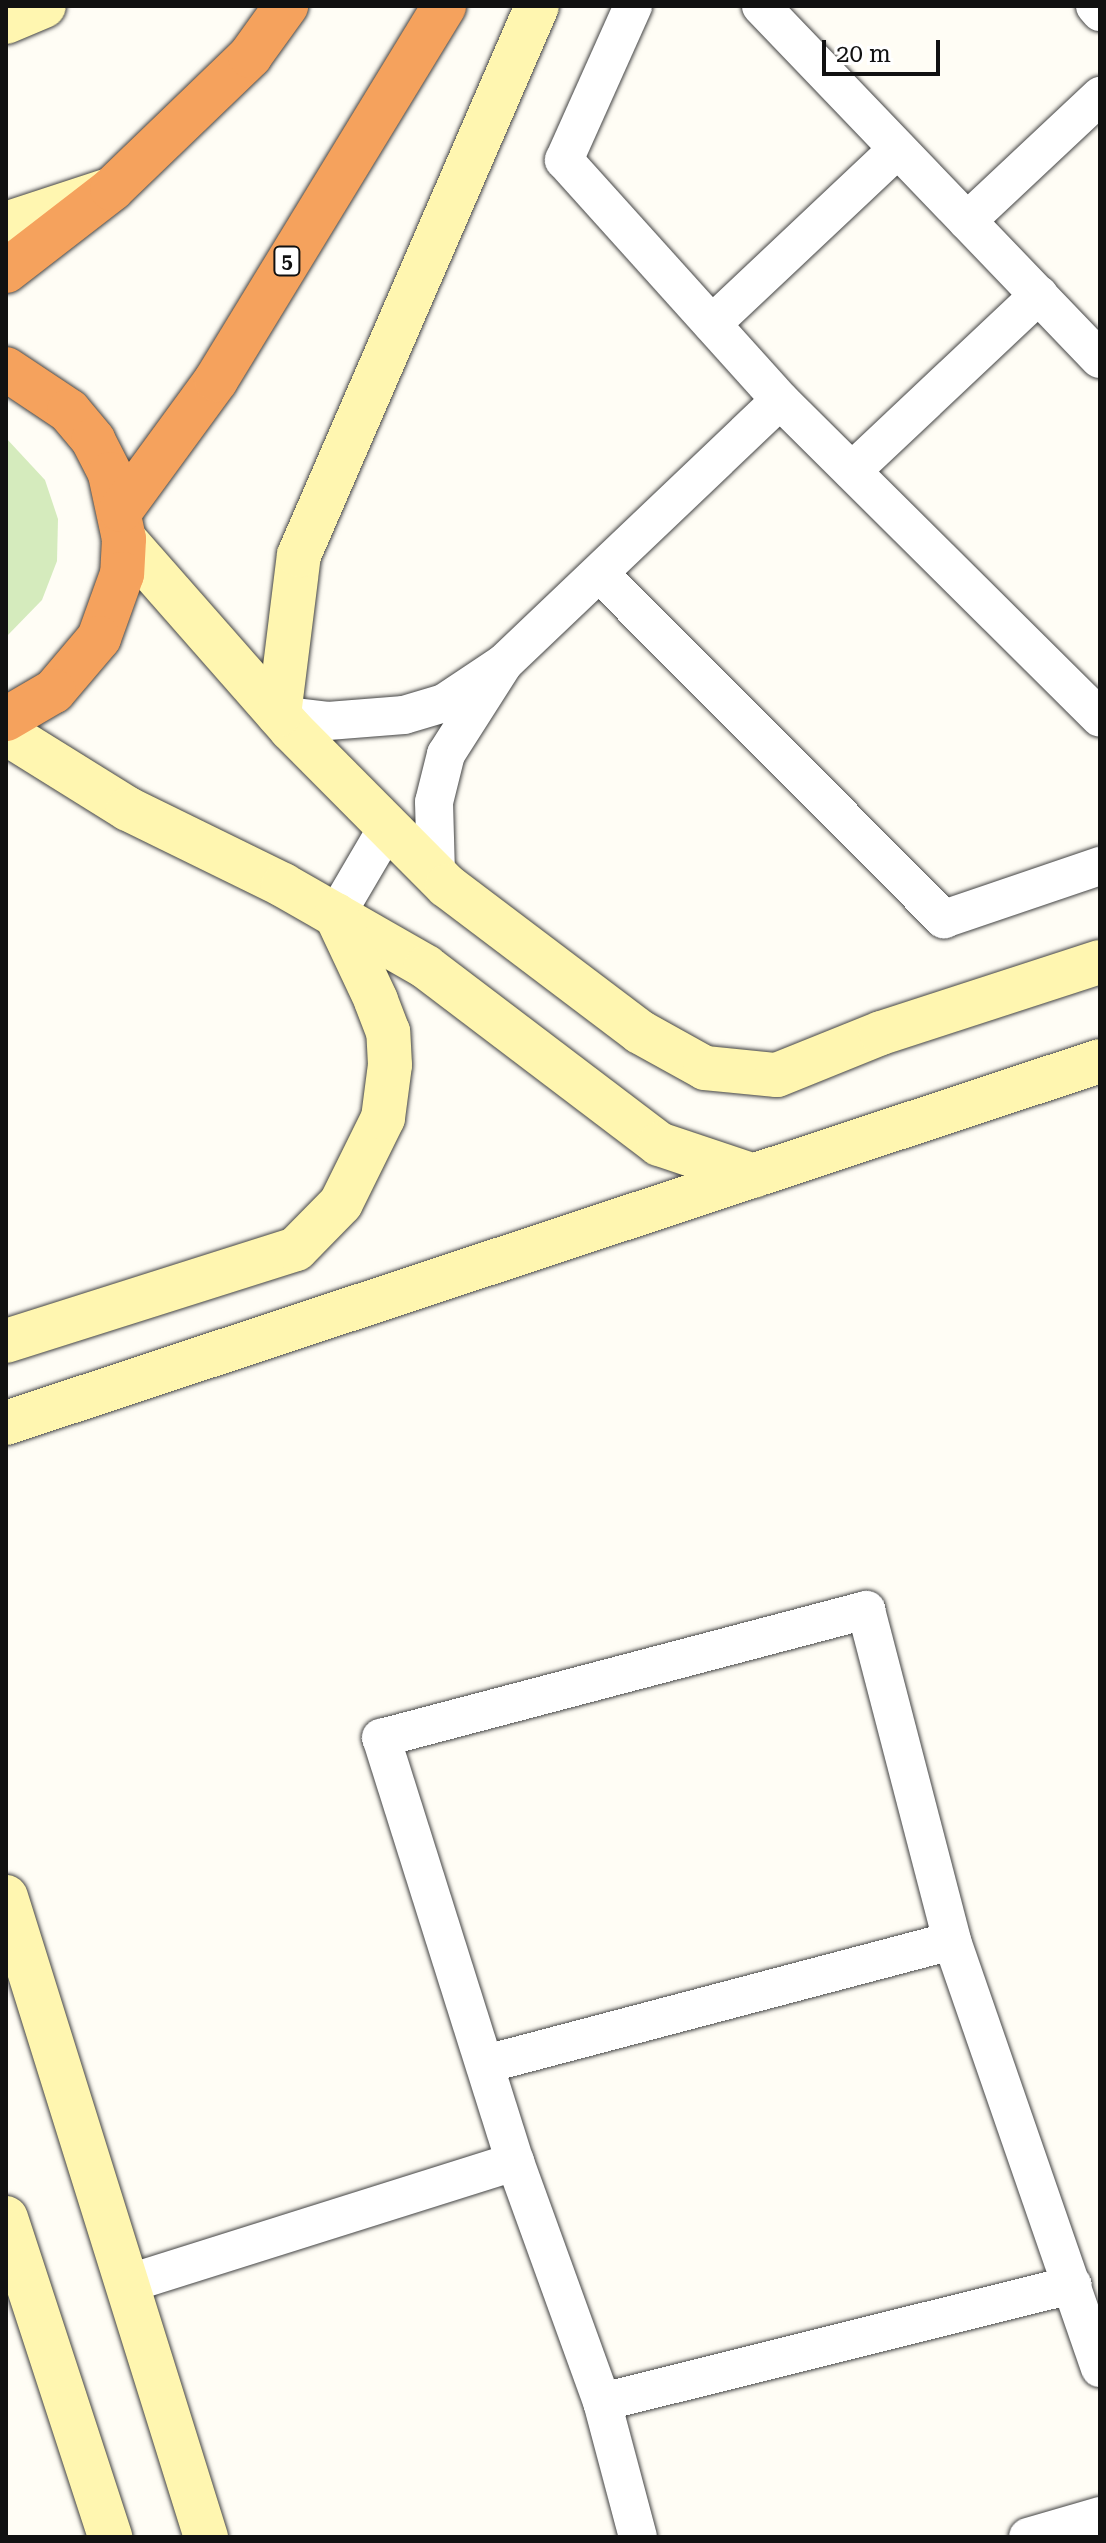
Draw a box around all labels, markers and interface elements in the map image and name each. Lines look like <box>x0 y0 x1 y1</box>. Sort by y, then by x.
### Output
scale bar <box>826 24 944 74</box>
text: 20 m <box>836 40 891 68</box>
road number: 5 <box>273 245 301 277</box>

